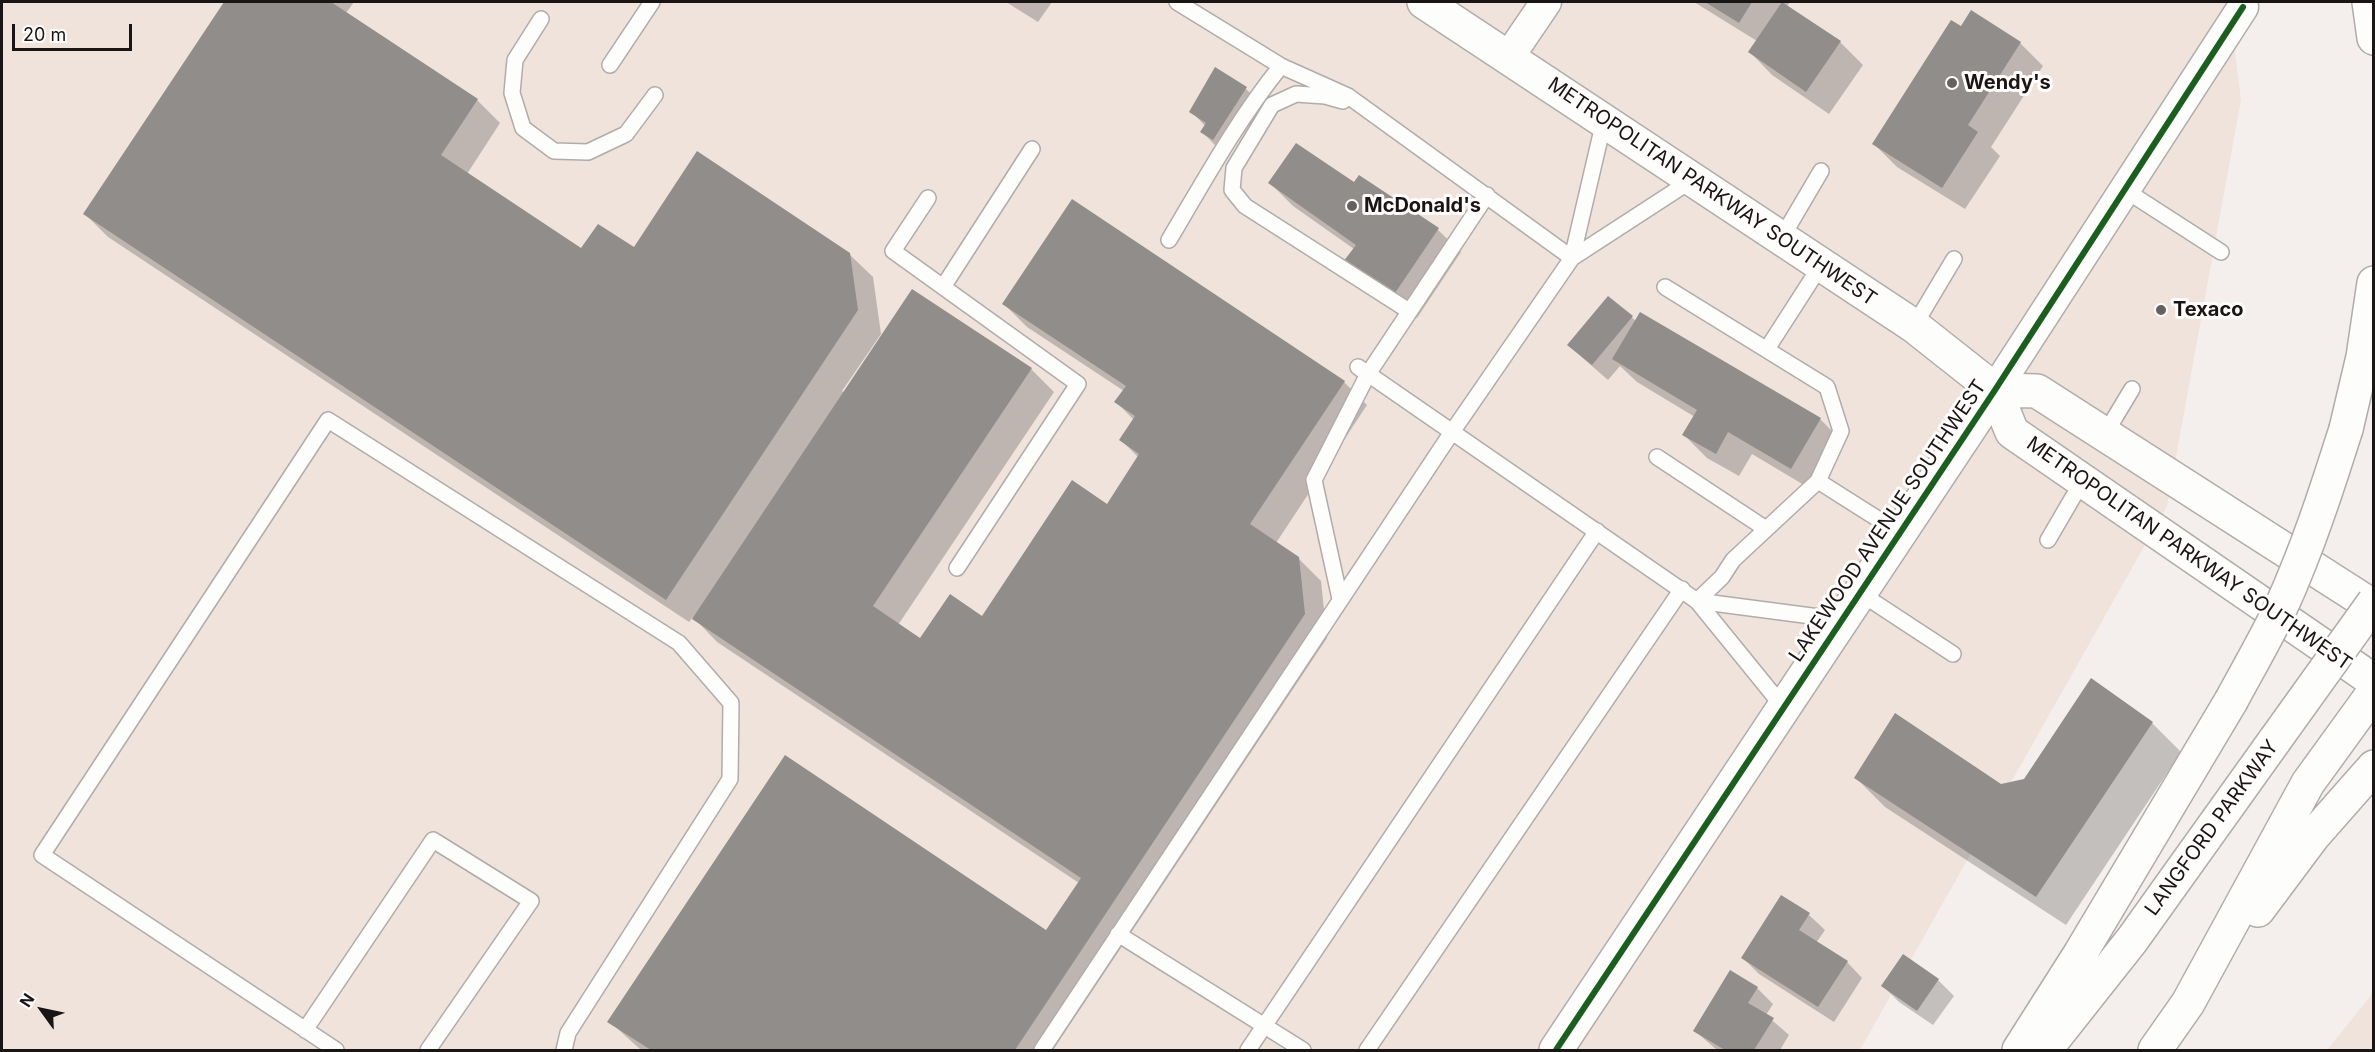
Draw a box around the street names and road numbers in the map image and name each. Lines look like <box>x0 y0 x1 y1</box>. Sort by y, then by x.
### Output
street label: METROPOLITAN PARKWAY SOUTHWEST <box>1543 73 1881 311</box>
street label: LAKEWOOD AVENUE SOUTHWEST <box>1784 375 1992 667</box>
street label: METROPOLITAN PARKWAY SOUTHWEST <box>2022 432 2356 676</box>
street label: LANGFORD PARKWAY <box>2140 736 2284 920</box>

